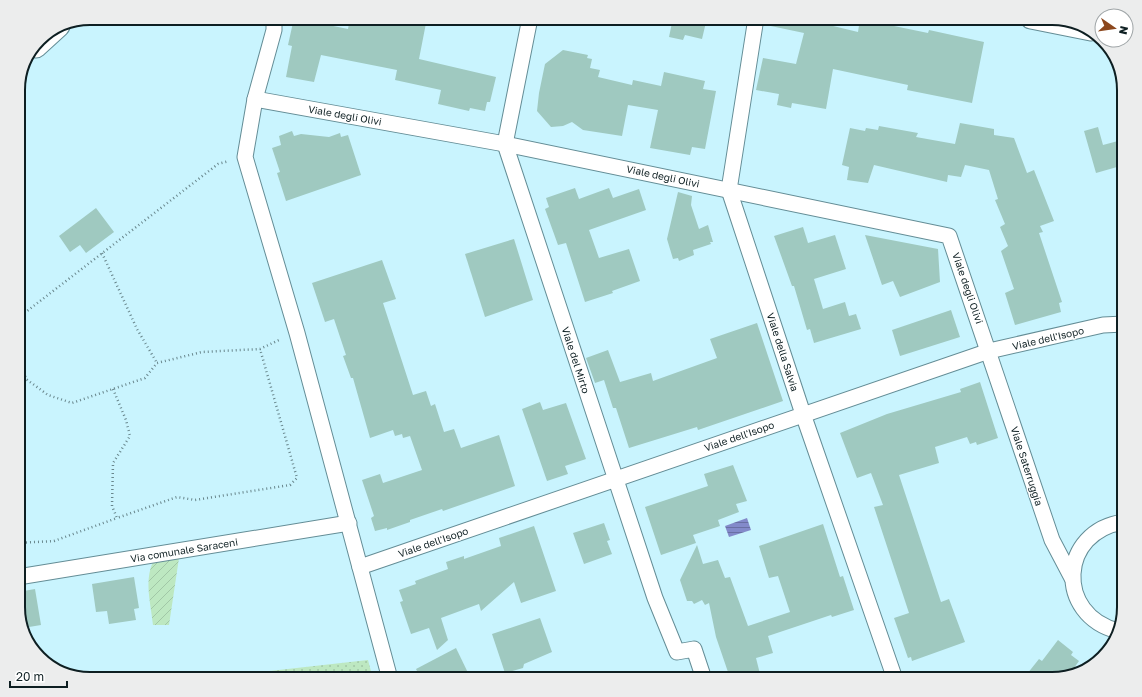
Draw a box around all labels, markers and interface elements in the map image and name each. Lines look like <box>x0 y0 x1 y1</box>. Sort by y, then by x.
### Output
north arrow <box>1094 8 1134 48</box>
text: N <box>1117 25 1132 36</box>
street label: Viale degli Olivi <box>307 103 383 127</box>
street label: Viale degli Olivi <box>625 162 701 190</box>
street label: Viale degli Olivi <box>950 251 986 325</box>
street label: Viale della Salvia <box>765 311 801 393</box>
street label: Viale dell'Isopo <box>1011 324 1085 352</box>
street label: Viale del Mirto <box>560 325 592 395</box>
street label: Viale dell'Isopo <box>702 418 776 454</box>
street label: Viale Saterruggia <box>1009 425 1045 507</box>
street label: Viale dell'Isopo <box>396 524 470 560</box>
street label: Via comunale Saraceni <box>129 536 239 564</box>
scale bar <box>10 663 67 689</box>
text: 20 m <box>16 669 44 684</box>

